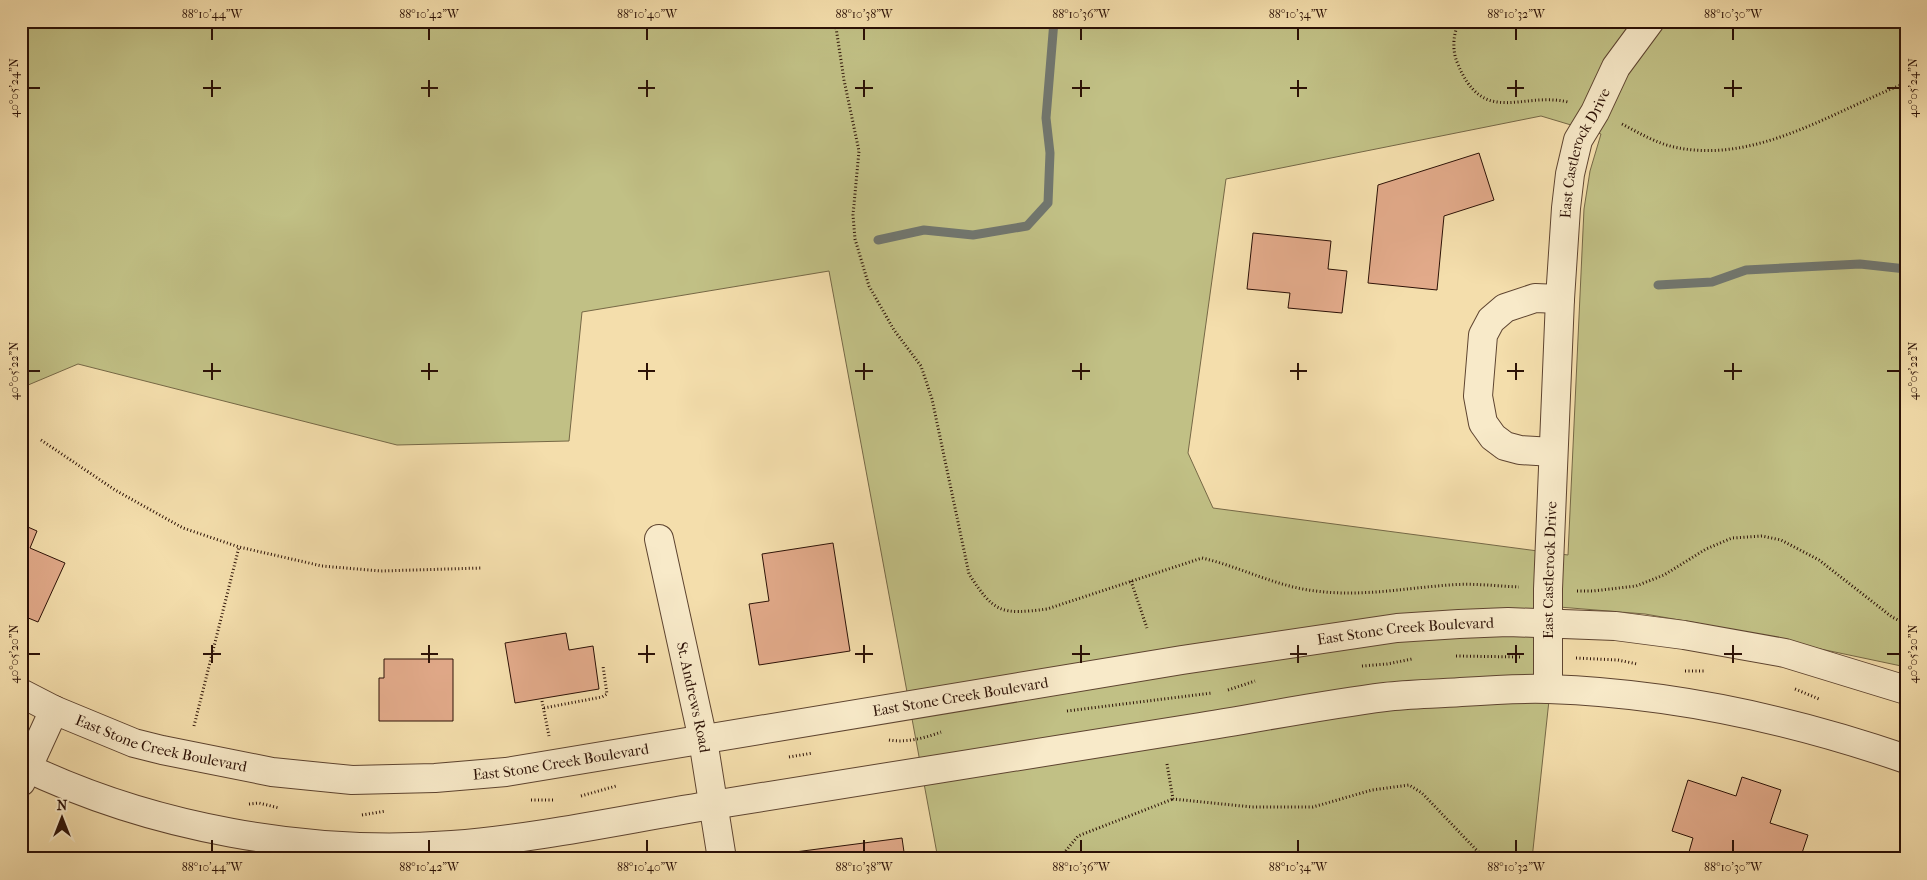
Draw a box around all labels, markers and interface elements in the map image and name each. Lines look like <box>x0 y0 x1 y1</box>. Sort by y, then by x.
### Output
text: 88°10'44"W <box>182 7 243 21</box>
text: 88°10'42"W <box>399 7 460 21</box>
text: 88°10'40"W <box>617 7 678 21</box>
text: 88°10'38"W <box>835 7 894 21</box>
text: 88°10'36"W <box>1052 7 1111 21</box>
text: 88°10'34"W <box>1269 7 1328 21</box>
text: 88°10'32"W <box>1487 7 1546 21</box>
text: 88°10'30"W <box>1704 7 1763 21</box>
text: 40°05'24"N <box>7 58 21 118</box>
text: 40°05'24"N <box>1906 58 1920 118</box>
street label: East Castlerock Drive <box>1556 85 1614 219</box>
text: 40°05'22"N <box>7 342 21 400</box>
text: 40°05'22"N <box>1906 342 1920 400</box>
street label: East Castlerock Drive <box>1539 500 1561 639</box>
street label: East Stone Creek Boulevard <box>1316 614 1495 649</box>
text: 40°05'20"N <box>7 624 21 684</box>
text: 40°05'20"N <box>1906 624 1920 684</box>
street label: St. Andrews Road <box>673 640 714 755</box>
street label: East Stone Creek Boulevard <box>871 673 1051 720</box>
street label: East Stone Creek Boulevard <box>73 711 249 776</box>
street label: East Stone Creek Boulevard <box>472 739 651 784</box>
north arrow <box>38 792 88 842</box>
text: N <box>57 797 68 814</box>
text: 88°10'44"W <box>182 860 243 874</box>
text: 88°10'42"W <box>399 860 460 874</box>
text: 88°10'40"W <box>617 860 678 874</box>
text: 88°10'38"W <box>835 860 894 874</box>
text: 88°10'36"W <box>1052 860 1111 874</box>
text: 88°10'34"W <box>1269 860 1328 874</box>
text: 88°10'32"W <box>1487 860 1546 874</box>
text: 88°10'30"W <box>1704 860 1763 874</box>

